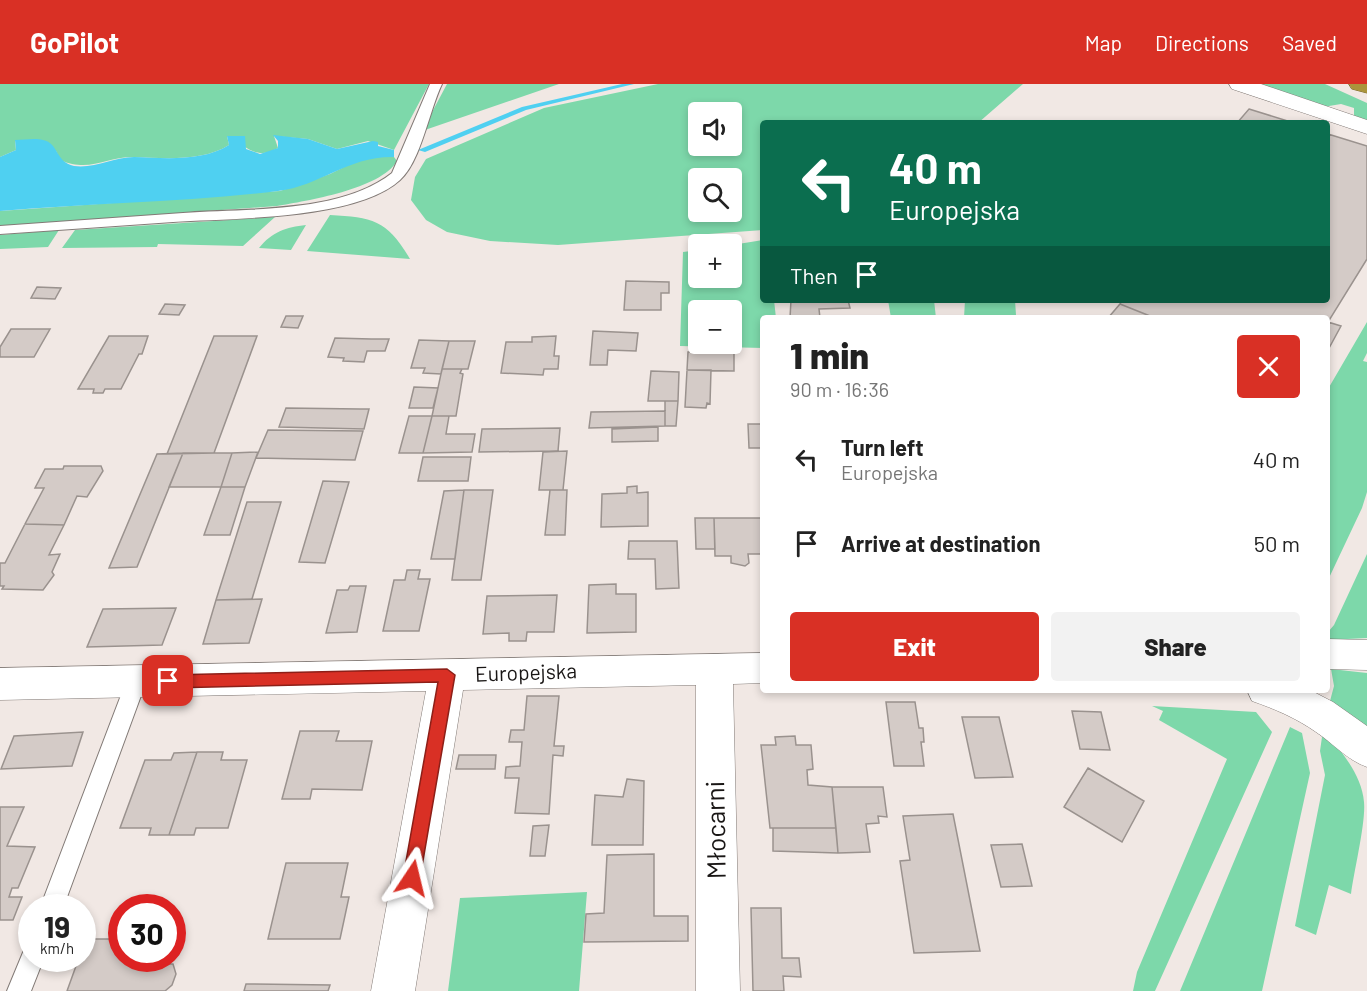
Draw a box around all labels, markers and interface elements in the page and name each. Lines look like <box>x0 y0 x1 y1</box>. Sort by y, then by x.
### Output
text: GoPilot <box>30 25 119 59</box>
text: Map <box>1085 30 1122 55</box>
text: Directions <box>1155 30 1249 55</box>
text: Saved <box>1282 30 1337 55</box>
map controls <box>688 102 742 354</box>
button: sound <box>688 102 742 156</box>
text: 40 m <box>889 142 982 192</box>
icon: left <box>790 144 868 222</box>
button: search <box>688 168 742 222</box>
text: Europejska <box>889 193 1020 225</box>
button: + <box>688 234 742 288</box>
icon: arrive <box>850 258 883 291</box>
text: Then <box>790 262 838 288</box>
button: − <box>688 300 742 354</box>
text: 1 min <box>790 333 869 376</box>
button: close <box>1237 335 1300 398</box>
text: 90 m · 16:36 <box>790 377 889 401</box>
text: Turn left <box>841 434 924 460</box>
icon: left <box>790 443 823 476</box>
text: 40 m <box>1253 446 1300 472</box>
text: Europejska <box>841 460 938 484</box>
icon: arrive <box>790 527 823 560</box>
text: Arrive at destination <box>841 530 1040 556</box>
text: 50 m <box>1254 530 1300 556</box>
button: Exit <box>790 612 1039 681</box>
button: Share <box>1051 612 1300 681</box>
pin <box>142 655 193 706</box>
street label: Europejska <box>475 657 577 686</box>
icon: arrive <box>151 664 184 697</box>
street label: Młocarni <box>698 780 731 880</box>
position arrow <box>380 846 444 910</box>
speed limit sign: 30 <box>108 894 186 972</box>
text: 19 <box>44 908 70 944</box>
text: km/h <box>40 939 74 957</box>

